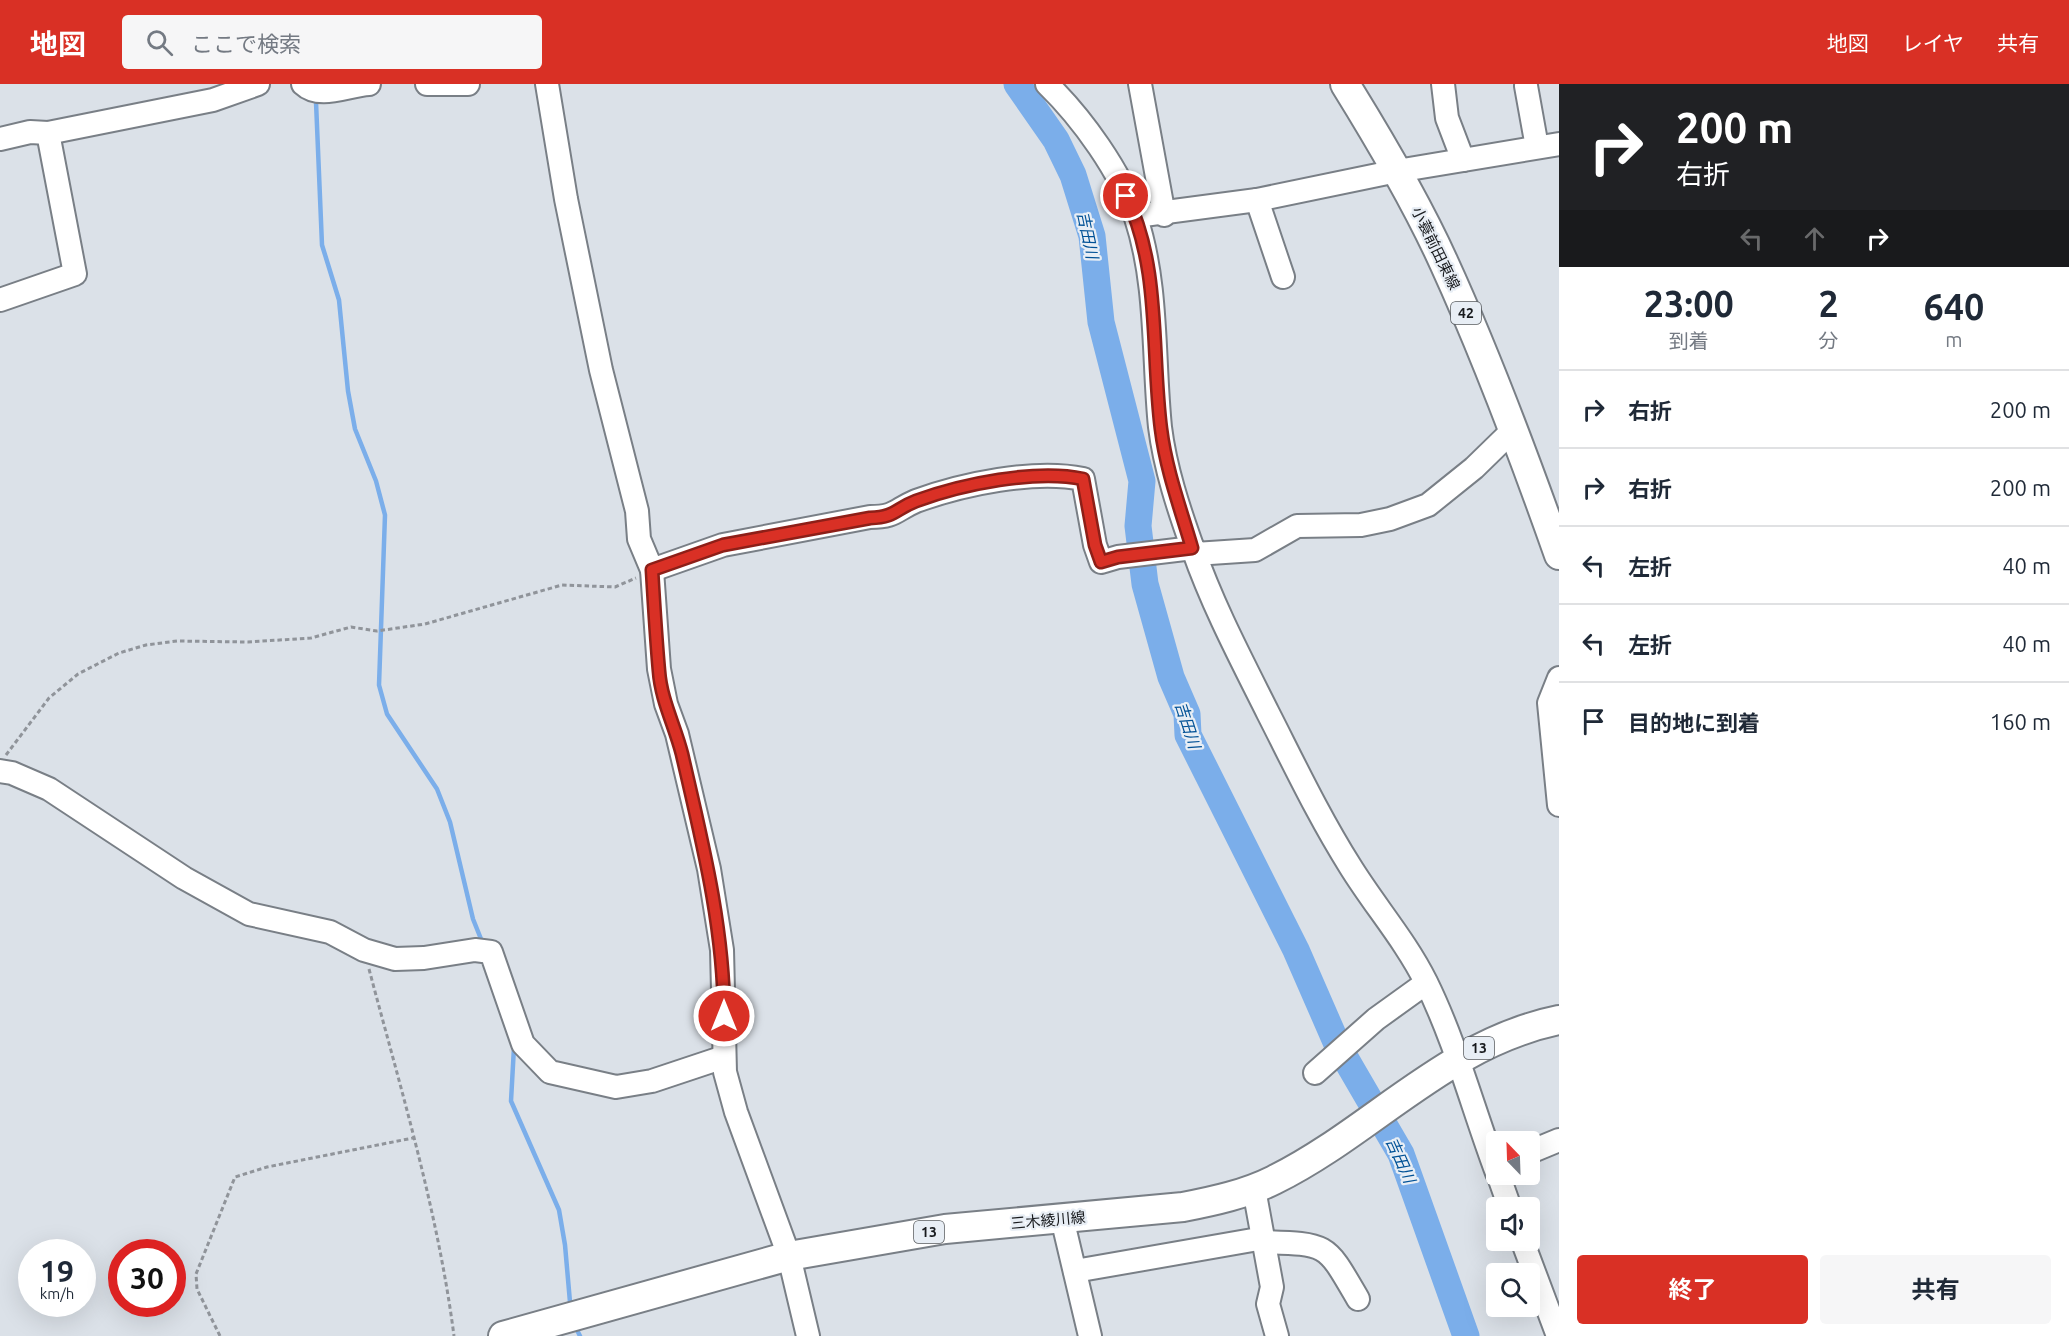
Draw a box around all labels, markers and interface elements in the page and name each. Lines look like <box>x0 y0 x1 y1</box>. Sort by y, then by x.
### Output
search box <box>122 15 542 69</box>
icon: search <box>143 26 176 59</box>
text: 地図 <box>30 28 86 59</box>
text: ここで検索 <box>191 31 301 56</box>
text: 地図 <box>1827 31 1869 55</box>
text: レイヤ <box>1902 31 1964 55</box>
text: 共有 <box>1997 31 2039 55</box>
text: 200 m <box>1676 104 1793 151</box>
icon: right <box>1577 108 1655 186</box>
text: 右折 <box>1676 159 1730 189</box>
pin <box>1100 170 1151 221</box>
icon: arrive <box>1109 179 1142 212</box>
street label: 小蓑前田東線 <box>1409 204 1463 292</box>
water label: 吉田川 <box>1074 210 1102 262</box>
icon: left <box>1735 222 1768 255</box>
icon: ahead <box>1798 222 1831 255</box>
icon: right <box>1861 222 1894 255</box>
text: 23:00 <box>1644 283 1734 324</box>
text: 2 <box>1818 283 1839 324</box>
text: 640 <box>1923 286 1984 327</box>
road number: 42 <box>1451 302 1481 324</box>
text: m <box>1945 328 1963 351</box>
text: 到着 <box>1669 329 1709 352</box>
text: 分 <box>1819 329 1839 352</box>
icon: right <box>1577 393 1610 426</box>
text: 200 m <box>1990 397 2051 422</box>
text: 右折 <box>1628 398 1672 423</box>
icon: right <box>1577 471 1610 504</box>
text: 200 m <box>1990 475 2051 500</box>
text: 右折 <box>1628 476 1672 501</box>
icon: left <box>1577 549 1610 582</box>
text: 40 m <box>2002 553 2051 578</box>
text: 左折 <box>1628 554 1672 579</box>
icon: left <box>1577 627 1610 660</box>
text: 40 m <box>2002 631 2051 656</box>
text: 左折 <box>1628 632 1672 657</box>
water label: 吉田川 <box>1172 699 1205 753</box>
icon: arrive <box>1577 705 1610 738</box>
text: 160 m <box>1990 709 2051 734</box>
text: 目的地に到着 <box>1628 710 1760 735</box>
position arrow <box>692 984 756 1048</box>
road number: 13 <box>1464 1037 1494 1059</box>
north arrow <box>1486 1131 1540 1185</box>
map controls <box>1486 1131 1540 1317</box>
water label: 吉田川 <box>1383 1134 1420 1187</box>
button: sound <box>1486 1197 1540 1251</box>
street label: 三木綾川線 <box>1010 1208 1086 1232</box>
road number: 13 <box>914 1221 944 1243</box>
speed limit sign: 30 <box>108 1239 186 1317</box>
text: 19 <box>40 1254 74 1288</box>
button: 終了 <box>1577 1255 1808 1324</box>
button: 共有 <box>1820 1255 2051 1324</box>
button: search <box>1486 1263 1540 1317</box>
text: km/h <box>40 1285 74 1302</box>

